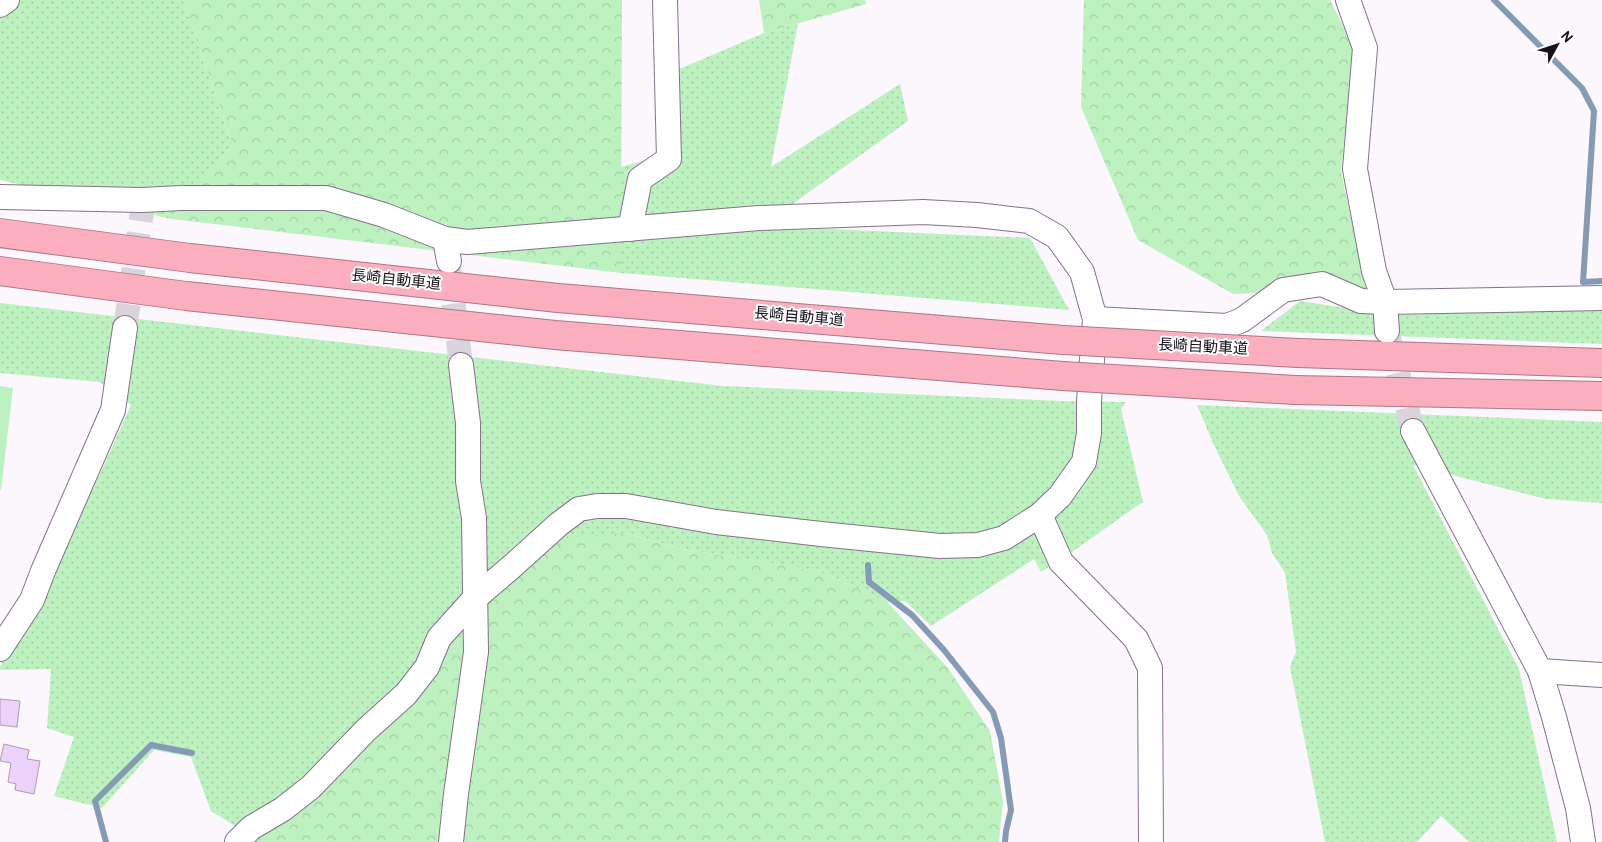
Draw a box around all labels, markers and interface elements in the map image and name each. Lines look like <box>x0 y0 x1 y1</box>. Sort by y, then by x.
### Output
north arrow <box>1532 20 1582 70</box>
text: N <box>1556 28 1576 47</box>
street label: 長崎自動車道 <box>350 267 442 295</box>
street label: 長崎自動車道 <box>753 305 845 331</box>
street label: 長崎自動車道 <box>1158 336 1248 360</box>

